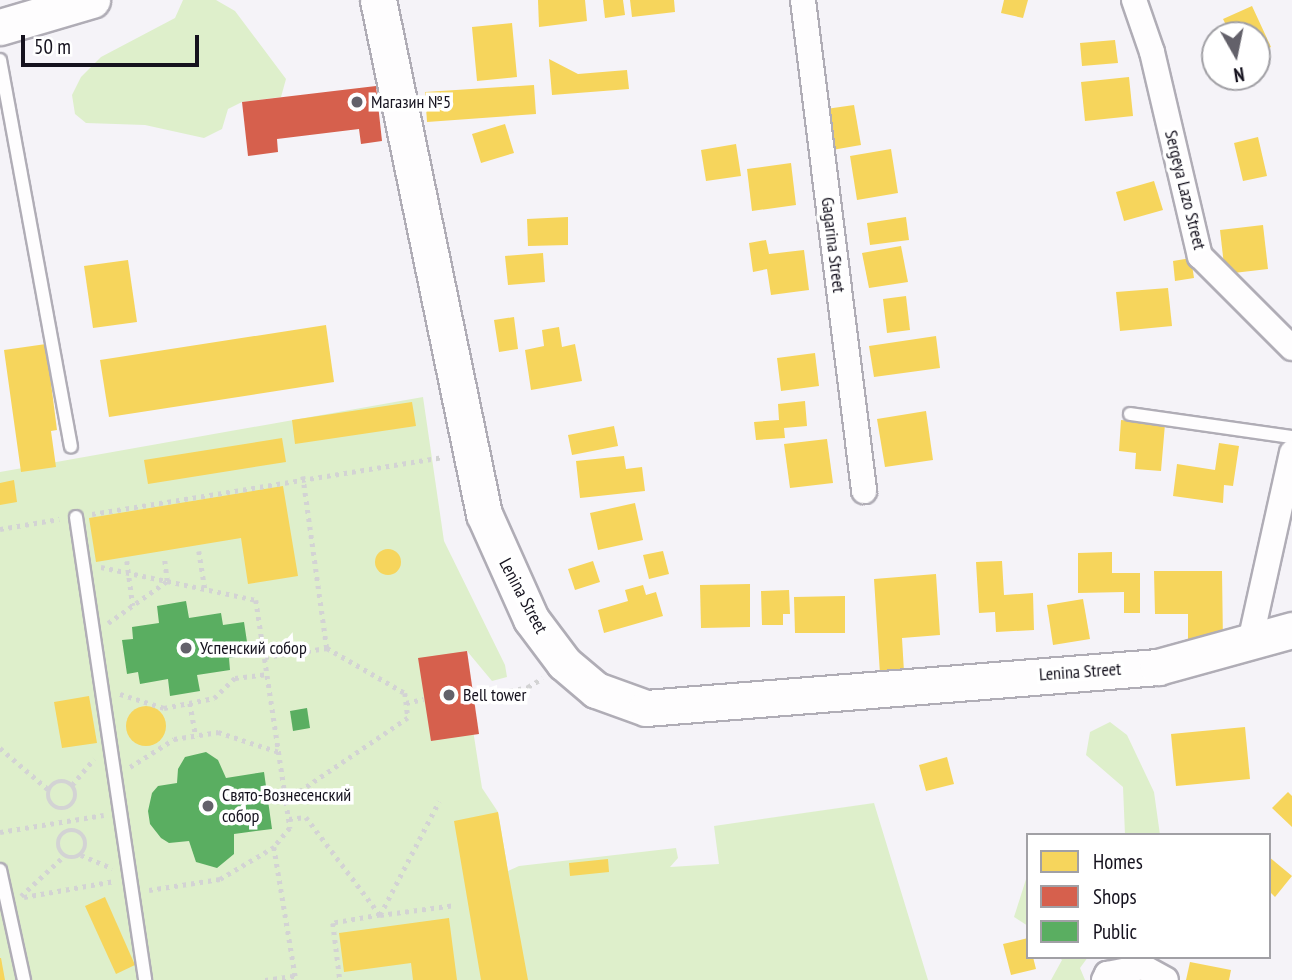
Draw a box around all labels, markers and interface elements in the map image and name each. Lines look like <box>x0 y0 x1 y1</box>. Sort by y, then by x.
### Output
scale bar <box>24 21 203 65</box>
north arrow <box>1201 21 1271 91</box>
text: 50 m <box>34 33 71 60</box>
text: N <box>1232 62 1246 87</box>
place label: Магазин №5 <box>371 91 451 113</box>
marker: Магазин №5 <box>349 94 365 110</box>
street label: Sergeya Lazo Street <box>1160 128 1210 252</box>
street label: Gagarina Street <box>816 196 850 294</box>
street label: Lenina Street <box>494 555 552 637</box>
place label: Успенский собор <box>200 637 307 659</box>
marker: Успенский собор <box>178 640 194 656</box>
street label: Lenina Street <box>1038 658 1122 686</box>
place label: Bell tower <box>463 684 526 706</box>
marker: Bell tower <box>441 687 457 703</box>
place label: Свято-Вознесенский собор <box>222 785 351 828</box>
marker: Свято-Вознесенский собор <box>200 798 216 814</box>
legend <box>1026 833 1271 959</box>
text: Homes <box>1093 848 1143 875</box>
text: Shops <box>1093 883 1137 910</box>
text: Public <box>1093 918 1137 945</box>

